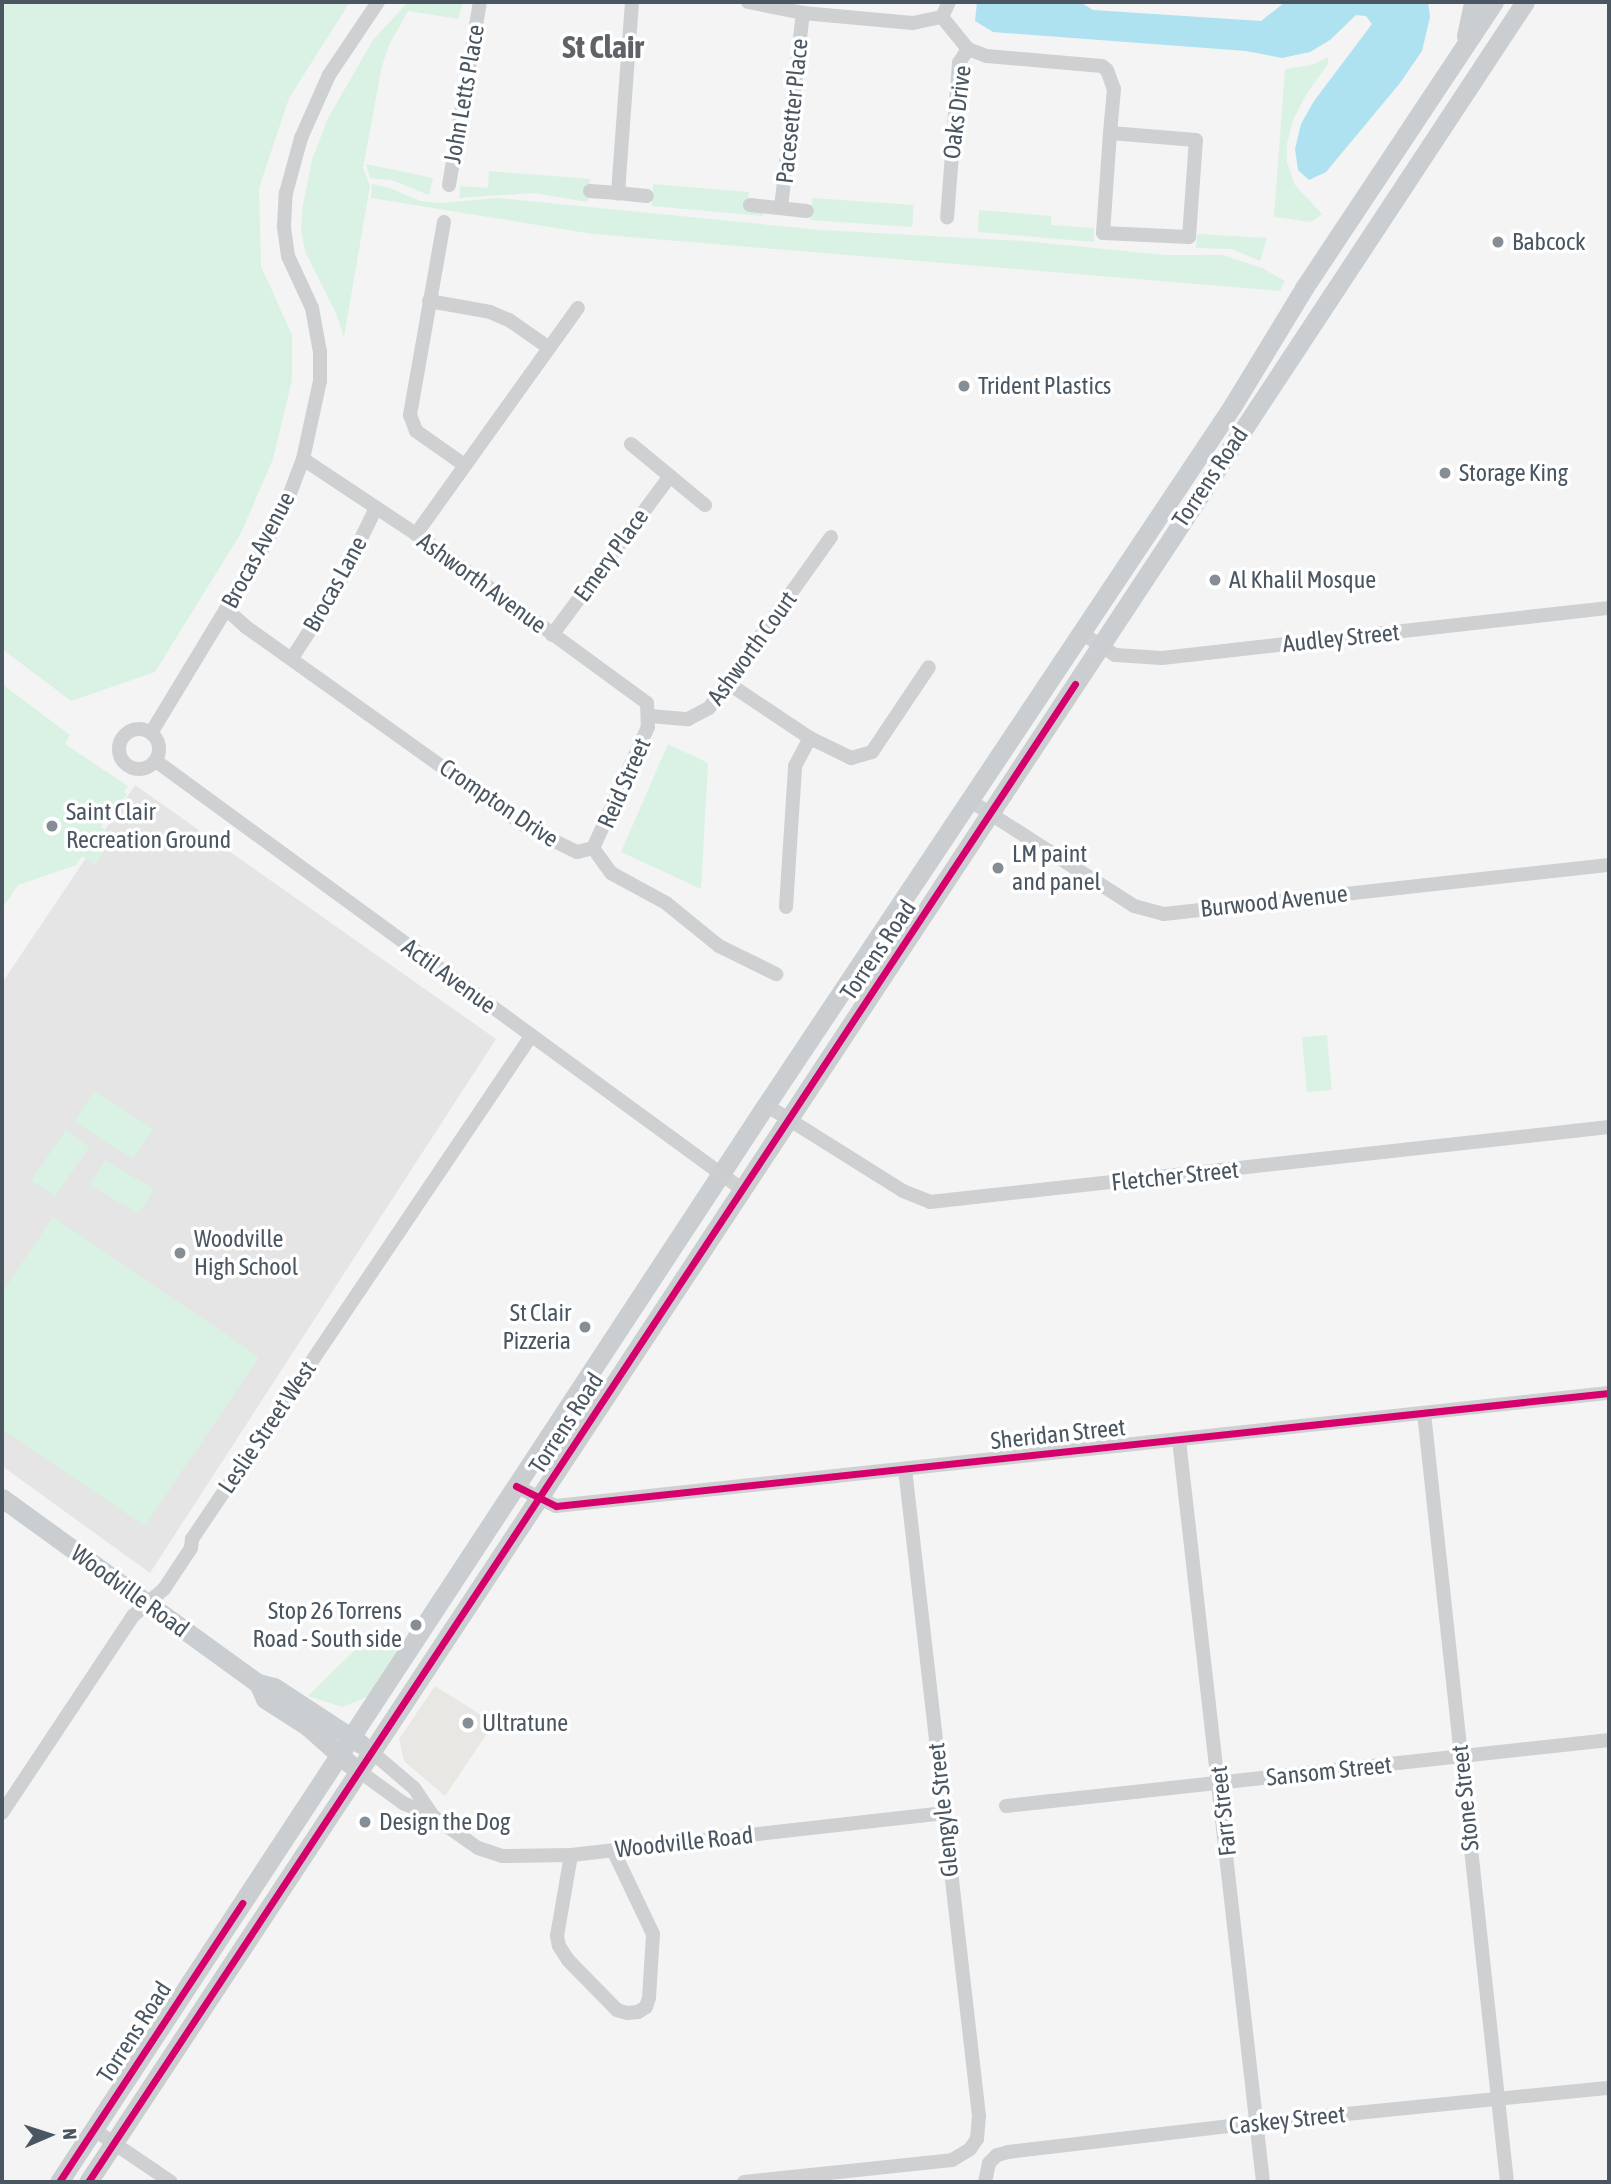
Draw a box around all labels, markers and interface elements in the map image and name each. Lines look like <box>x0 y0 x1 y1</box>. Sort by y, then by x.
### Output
street label: John Letts Place <box>438 22 490 166</box>
district label: St Clair <box>562 28 644 66</box>
street label: Pacesetter Place <box>770 37 814 185</box>
street label: Oaks Drive <box>937 64 977 160</box>
place label: Babcock <box>1512 228 1586 256</box>
marker: Babcock <box>1490 234 1506 250</box>
place label: Trident Plastics <box>978 372 1111 400</box>
marker: Trident Plastics <box>956 378 972 394</box>
street label: Torrens Road <box>1166 421 1254 533</box>
place label: Storage King <box>1459 459 1568 487</box>
marker: Storage King <box>1437 465 1453 481</box>
street label: Brocas Avenue <box>215 487 301 613</box>
street label: Emery Place <box>568 503 654 607</box>
street label: Ashworth Avenue <box>412 527 552 639</box>
street label: Brocas Lane <box>297 531 373 637</box>
place label: Al Khalil Mosque <box>1229 566 1376 594</box>
marker: Al Khalil Mosque <box>1207 572 1223 588</box>
street label: Ashworth Court <box>701 586 803 710</box>
street label: Audley Street <box>1281 618 1401 658</box>
street label: Reid Street <box>591 733 657 833</box>
street label: Crompton Drive <box>434 753 564 853</box>
place label: Saint Clair Recreation Ground <box>66 798 231 854</box>
marker: Saint Clair Recreation Ground <box>44 818 60 834</box>
place label: LM paint and panel <box>1012 840 1101 896</box>
marker: LM paint and panel <box>990 860 1006 876</box>
street label: Burwood Avenue <box>1199 879 1349 923</box>
street label: Torrens Road <box>834 894 922 1006</box>
street label: Actil Avenue <box>396 932 502 1020</box>
street label: Fletcher Street <box>1110 1155 1240 1197</box>
place label: Woodville High School <box>194 1225 298 1281</box>
marker: Woodville High School <box>172 1245 188 1261</box>
place label: St Clair Pizzeria <box>503 1299 571 1355</box>
marker: St Clair Pizzeria <box>577 1319 593 1335</box>
street label: Leslie Street West <box>212 1355 322 1499</box>
street label: Torrens Road <box>523 1367 609 1479</box>
street label: Sheridan Street <box>989 1413 1127 1455</box>
street label: Woodville Road <box>66 1539 194 1643</box>
place label: Stop 26 Torrens Road - South side <box>253 1597 402 1653</box>
marker: Stop 26 Torrens Road - South side <box>408 1617 424 1633</box>
place label: Ultratune <box>482 1709 568 1737</box>
marker: Ultratune <box>460 1715 476 1731</box>
street label: Glengyle Street <box>922 1742 964 1878</box>
street label: Stone Street <box>1445 1744 1485 1852</box>
street label: Sansom Street <box>1265 1750 1393 1792</box>
street label: Farr Street <box>1204 1765 1242 1857</box>
place label: Design the Dog <box>379 1808 510 1836</box>
marker: Design the Dog <box>357 1814 373 1830</box>
street label: Woodville Road <box>614 1820 754 1864</box>
street label: Torrens Road <box>91 1976 177 2088</box>
north arrow <box>14 2100 84 2170</box>
street label: Caskey Street <box>1227 2100 1347 2140</box>
text: N <box>59 2128 81 2140</box>

